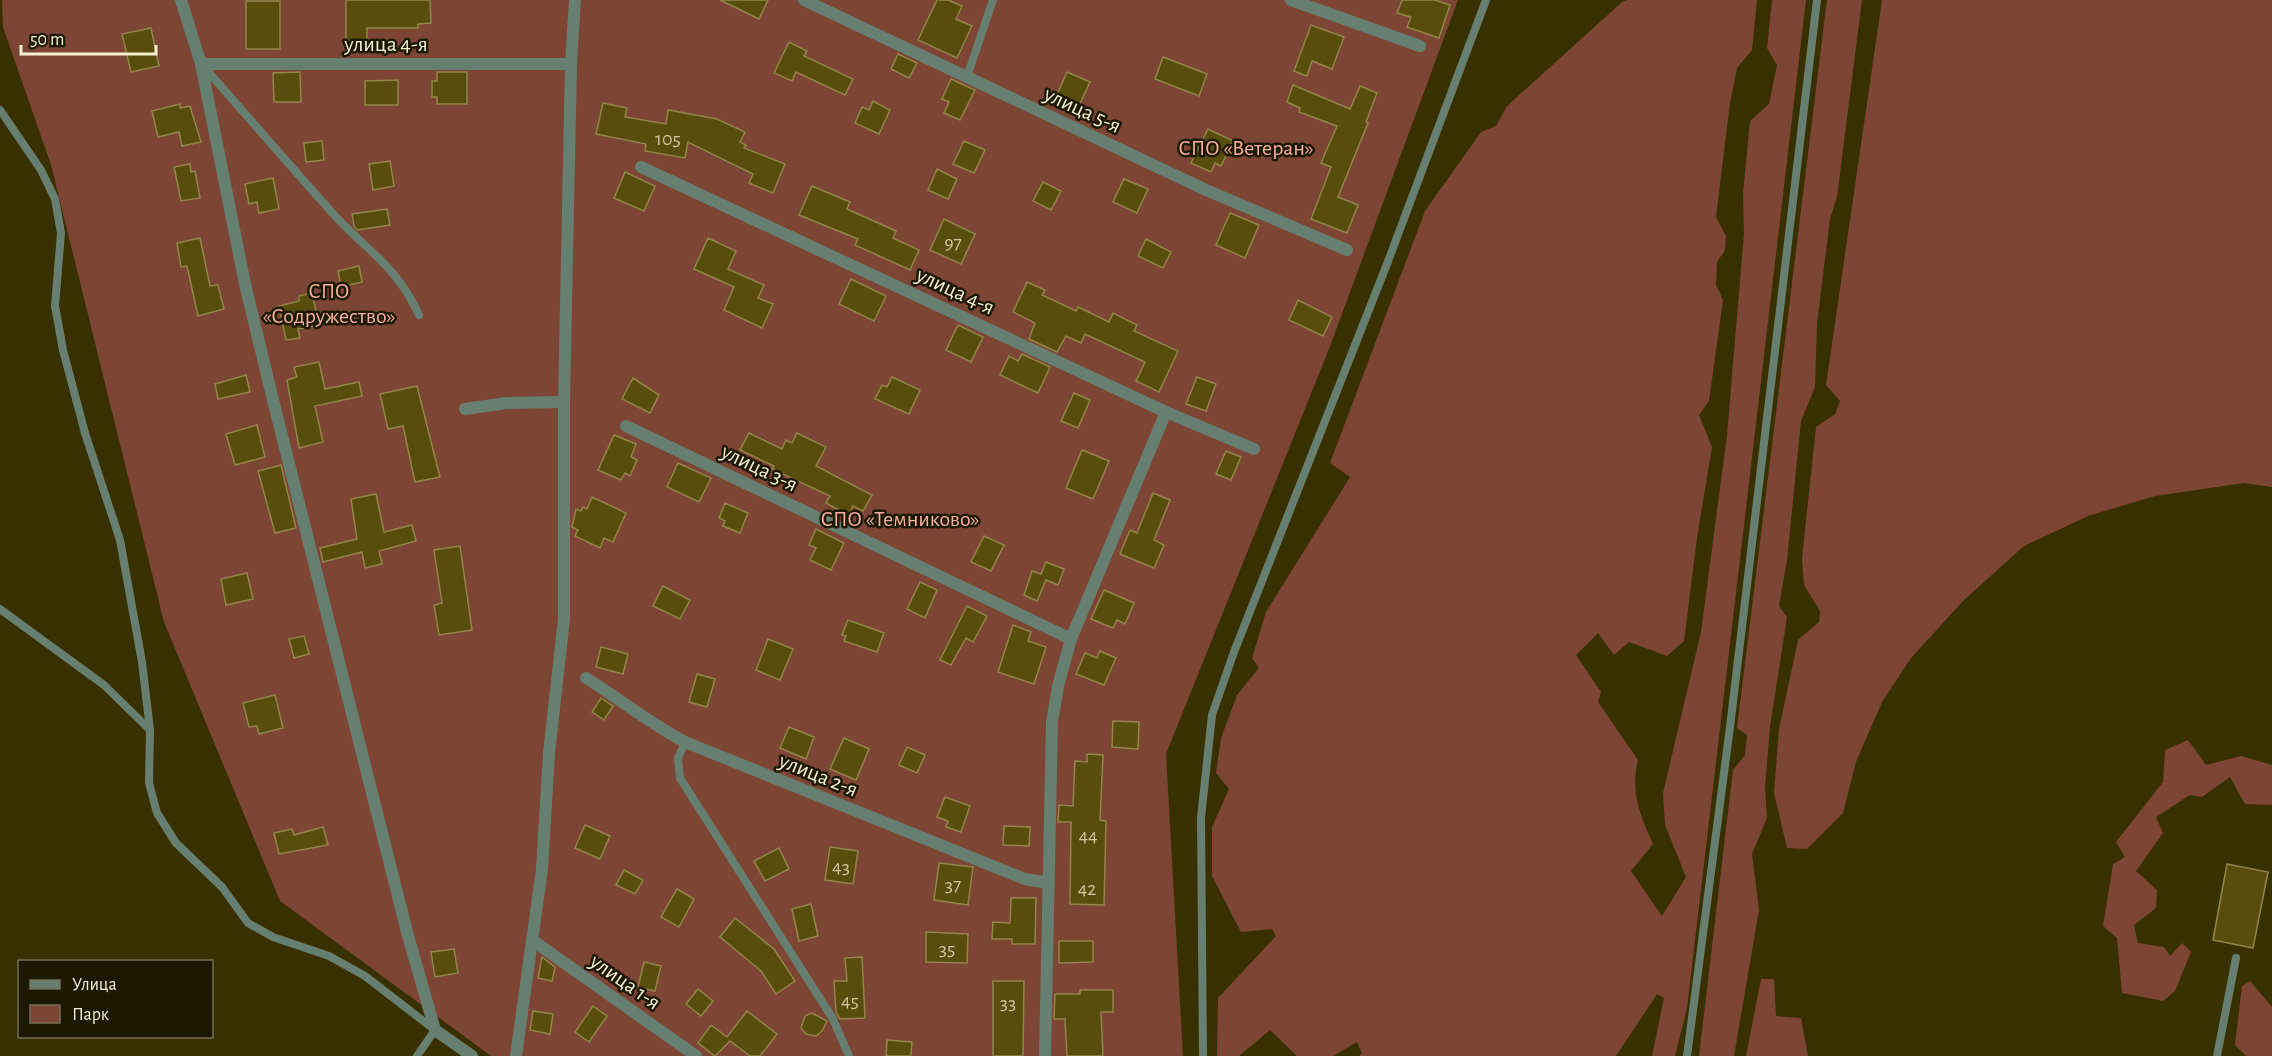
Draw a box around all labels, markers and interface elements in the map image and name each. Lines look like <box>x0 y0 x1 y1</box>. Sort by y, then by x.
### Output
scale bar <box>21 18 156 56</box>
text: 50 m <box>30 31 64 49</box>
street label: улица 4-я <box>343 33 428 55</box>
street label: улица 5-я <box>1040 82 1124 137</box>
house number: 105 <box>655 129 681 149</box>
park label: СПО «Ветеран» <box>1178 137 1314 159</box>
house number: 97 <box>944 233 962 253</box>
street label: улица 4-я <box>912 263 998 318</box>
park label: СПО «Содружество» <box>263 280 395 327</box>
street label: улица 3-я <box>717 440 801 496</box>
park label: СПО «Темниково» <box>821 508 979 530</box>
street label: улица 2-я <box>775 749 861 801</box>
house number: 44 <box>1078 826 1098 846</box>
house number: 43 <box>832 857 850 877</box>
house number: 37 <box>945 875 961 895</box>
house number: 42 <box>1078 879 1096 899</box>
house number: 35 <box>939 939 955 959</box>
street label: улица 1-я <box>585 949 665 1014</box>
legend <box>18 960 213 1038</box>
text: Улица <box>72 976 117 994</box>
house number: 45 <box>841 991 859 1011</box>
house number: 33 <box>1000 993 1016 1013</box>
text: Парк <box>72 1006 110 1024</box>

